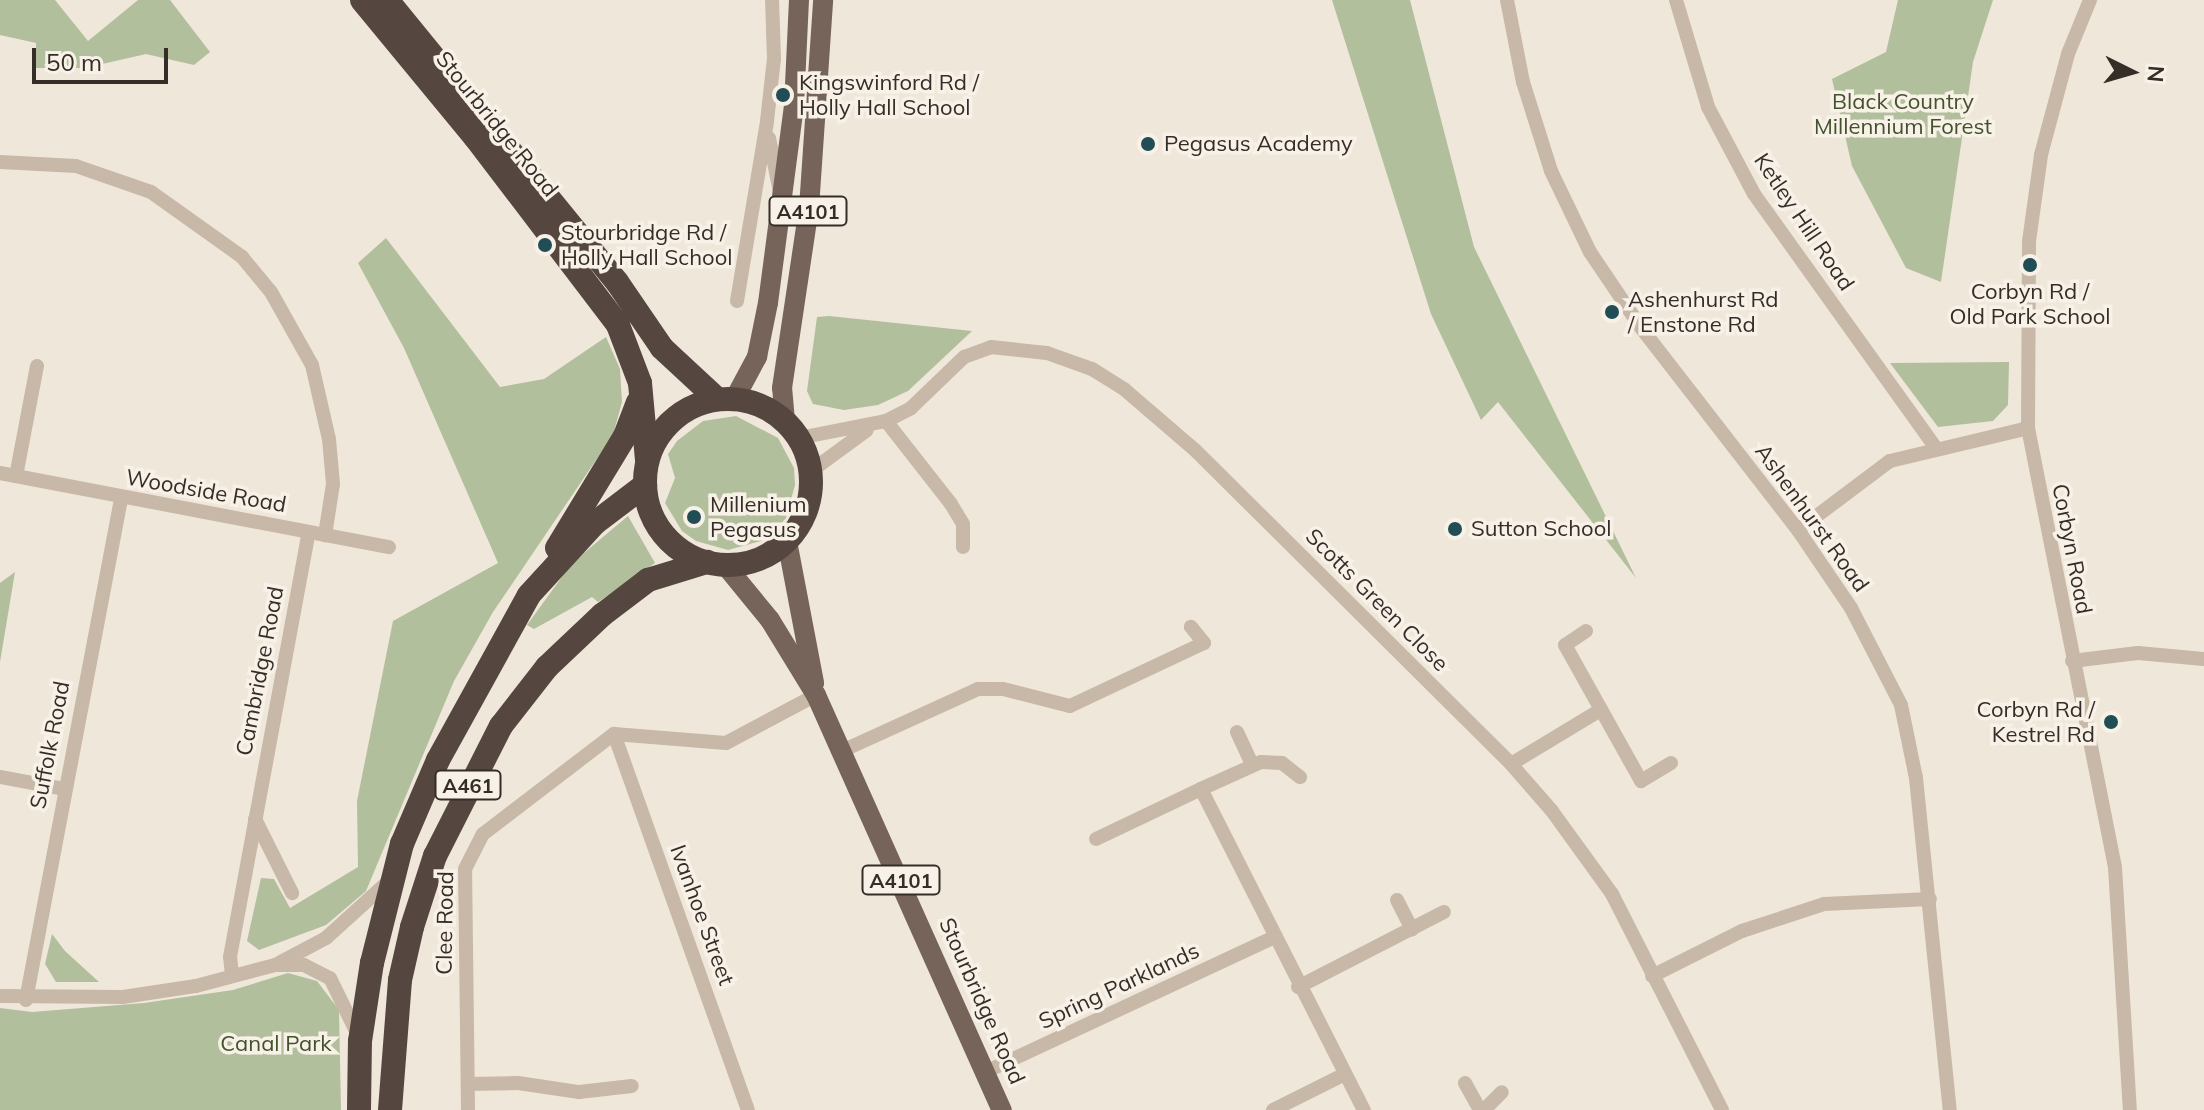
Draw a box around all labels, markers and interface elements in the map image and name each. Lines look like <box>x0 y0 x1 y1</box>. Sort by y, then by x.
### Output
scale bar <box>36 32 172 82</box>
north arrow <box>2092 32 2172 112</box>
street label: Stourbridge Road <box>430 46 564 202</box>
text: 50 m <box>46 47 102 77</box>
text: N <box>2141 65 2171 84</box>
place label: Kingswinford Rd / Holly Hall School <box>799 69 979 120</box>
marker: Kingswinford Rd / Holly Hall School <box>774 86 792 104</box>
park label: Black Country Millennium Forest <box>1814 88 1992 140</box>
place label: Pegasus Academy <box>1164 131 1353 157</box>
marker: Pegasus Academy <box>1139 135 1157 153</box>
street label: Ketley Hill Road <box>1748 148 1860 296</box>
road number: A4101 <box>768 195 848 227</box>
place label: Stourbridge Rd / Holly Hall School <box>561 219 732 270</box>
marker: Stourbridge Rd / Holly Hall School <box>536 236 554 254</box>
marker: Corbyn Rd / Old Park School <box>2021 256 2039 274</box>
place label: Corbyn Rd / Old Park School <box>1949 278 2111 330</box>
place label: Ashenhurst Rd / Enstone Rd <box>1628 286 1779 338</box>
marker: Ashenhurst Rd / Enstone Rd <box>1603 303 1621 321</box>
street label: Ashenhurst Road <box>1749 439 1875 597</box>
street label: Woodside Road <box>124 464 288 518</box>
street label: Corbyn Road <box>2046 482 2098 616</box>
place label: Millenium Pegasus <box>710 491 807 542</box>
marker: Millenium Pegasus <box>685 508 703 526</box>
place label: Sutton School <box>1471 516 1611 542</box>
marker: Sutton School <box>1446 520 1464 538</box>
street label: Scotts Green Close <box>1300 523 1454 677</box>
street label: Cambridge Road <box>231 584 289 758</box>
street label: Suffolk Road <box>25 679 75 811</box>
place label: Corbyn Rd / Kestrel Rd <box>1977 696 2095 748</box>
marker: Corbyn Rd / Kestrel Rd <box>2102 713 2120 731</box>
road number: A461 <box>434 769 502 801</box>
street label: Ivanhoe Street <box>664 841 740 989</box>
road number: A4101 <box>861 864 941 896</box>
street label: Clee Road <box>431 871 459 975</box>
street label: Stourbridge Road <box>934 914 1030 1088</box>
street label: Spring Parklands <box>1035 937 1203 1035</box>
park label: Canal Park <box>220 1031 332 1057</box>

